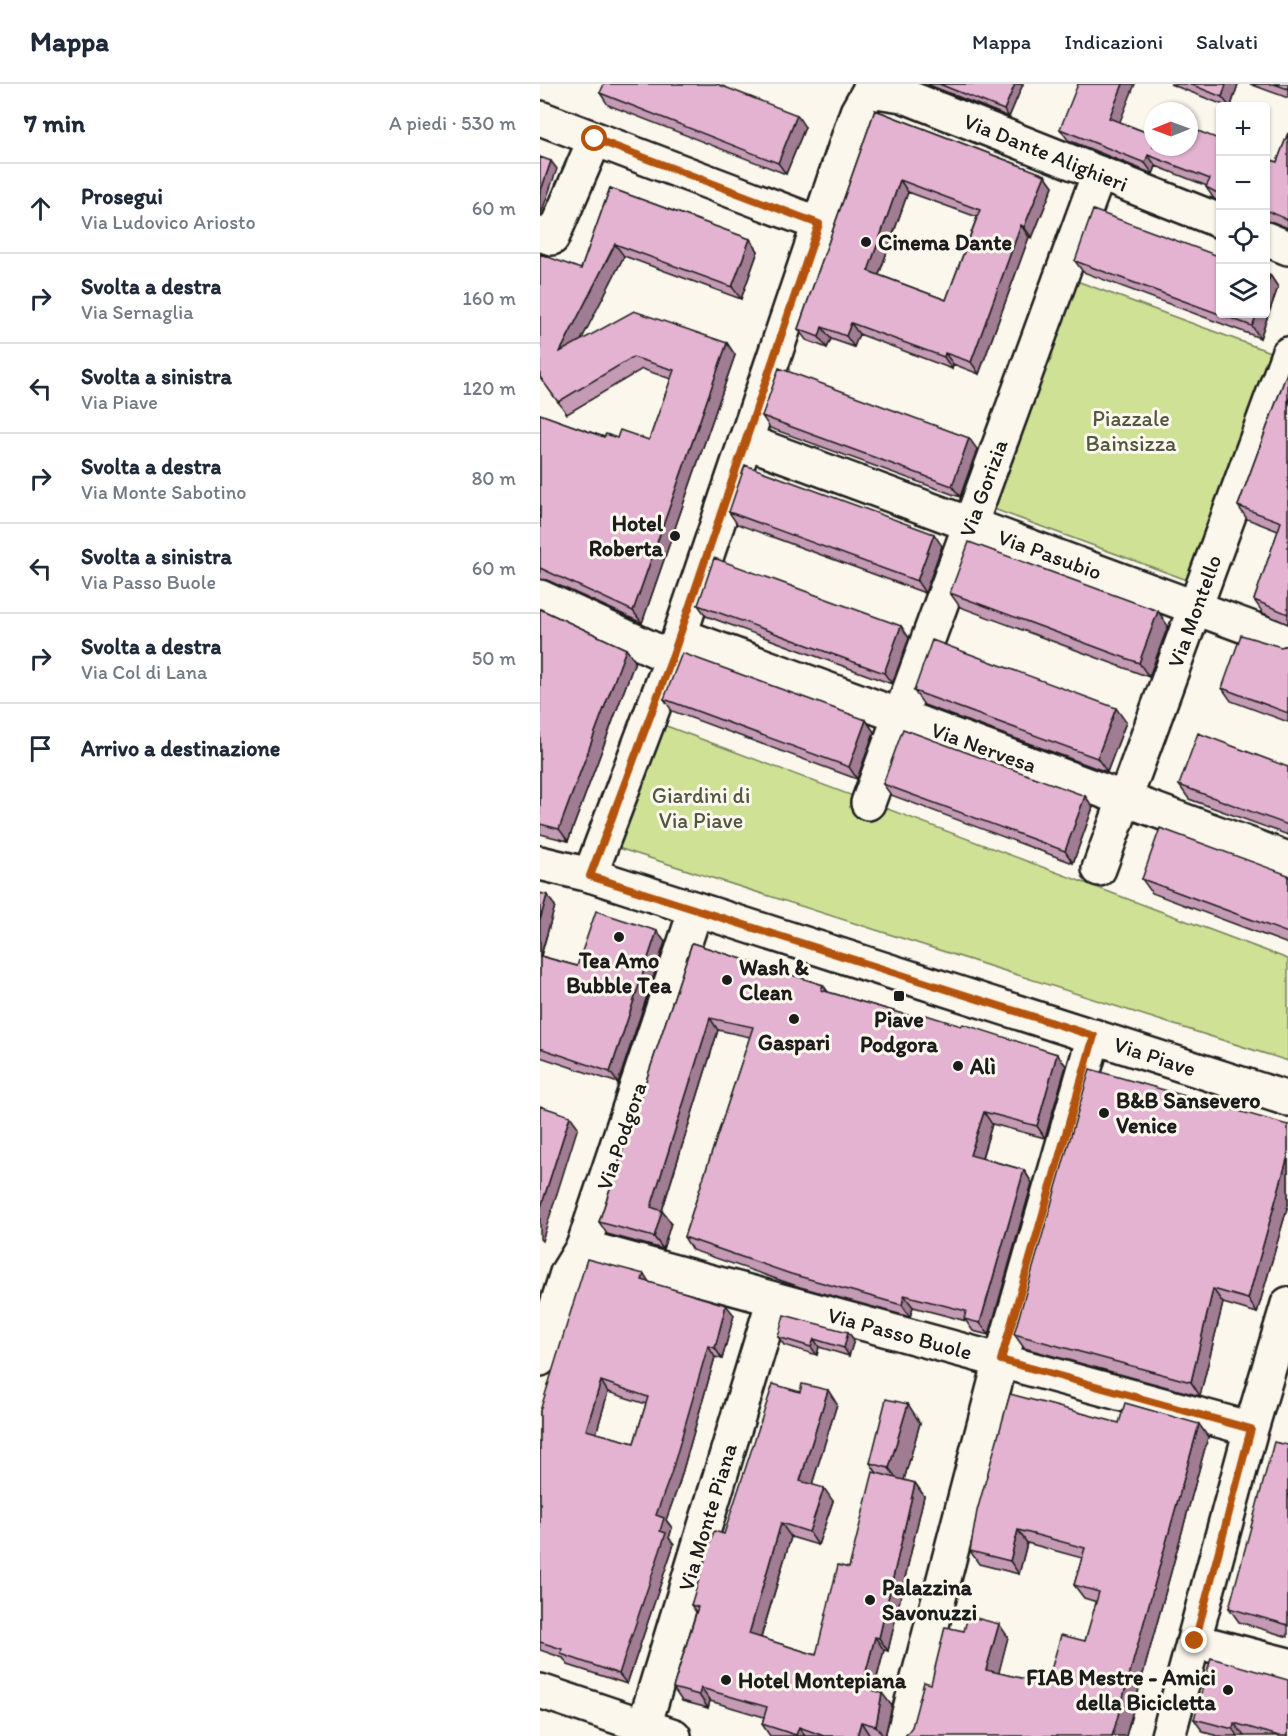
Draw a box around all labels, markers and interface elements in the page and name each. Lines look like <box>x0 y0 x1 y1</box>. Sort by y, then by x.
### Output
text: Mappa <box>30 24 109 58</box>
text: Mappa <box>972 29 1031 54</box>
text: Indicazioni <box>1064 29 1163 54</box>
text: Salvati <box>1196 29 1258 54</box>
north arrow <box>1144 102 1198 156</box>
map controls <box>1216 102 1270 318</box>
button: + <box>1216 102 1270 156</box>
text: 7 min <box>24 107 85 139</box>
street label: Via Dante Alighieri <box>960 107 1132 198</box>
text: A piedi · 530 m <box>389 111 516 135</box>
route start <box>581 125 607 151</box>
button: − <box>1216 156 1270 210</box>
text: Prosegui <box>81 183 163 210</box>
icon: ahead <box>24 192 57 225</box>
text: 60 m <box>472 196 516 220</box>
text: Via Ludovico Ariosto <box>81 210 256 234</box>
button: locate <box>1216 210 1270 264</box>
place label: Cinema Dante <box>878 229 1012 256</box>
marker: Cinema Dante <box>859 235 873 249</box>
button: layers <box>1216 264 1270 318</box>
text: Svolta a destra <box>81 273 221 300</box>
icon: right <box>24 282 57 315</box>
text: 160 m <box>463 286 516 310</box>
text: Via Sernaglia <box>81 300 194 324</box>
text: Svolta a sinistra <box>81 363 232 390</box>
icon: left <box>24 372 57 405</box>
text: 120 m <box>463 376 516 400</box>
text: Via Piave <box>81 390 158 414</box>
park label: Piazzale Bainsizza <box>1086 405 1177 457</box>
street label: Via Gorizia <box>953 435 1014 541</box>
text: Svolta a destra <box>81 453 221 480</box>
icon: right <box>24 462 57 495</box>
text: 80 m <box>471 466 516 490</box>
text: Via Monte Sabotino <box>81 480 247 504</box>
place label: Hotel Roberta <box>589 510 664 562</box>
street label: Via Pasubio <box>994 523 1105 586</box>
marker: Hotel Roberta <box>668 529 682 543</box>
text: Svolta a sinistra <box>81 543 232 570</box>
street label: Via Montello <box>1162 551 1227 671</box>
icon: left <box>24 552 57 585</box>
text: 60 m <box>472 556 516 580</box>
text: Via Passo Buole <box>81 570 216 594</box>
text: Svolta a destra <box>81 633 221 660</box>
icon: right <box>24 642 57 675</box>
text: 50 m <box>472 646 516 670</box>
text: Via Col di Lana <box>81 660 207 684</box>
street label: Via Nervesa <box>928 716 1040 779</box>
icon: arrive <box>24 732 57 765</box>
text: Arrivo a destinazione <box>81 735 280 762</box>
park label: Giardini di Via Piave <box>652 782 750 834</box>
marker: Tea Amo Bubble Tea <box>612 930 626 944</box>
place label: Tea Amo Bubble Tea <box>566 947 672 999</box>
place label: Wash & Clean <box>739 954 809 1006</box>
marker: Wash & Clean <box>720 973 734 987</box>
marker: Piave Podgora <box>892 989 906 1003</box>
place label: Piave Podgora <box>860 1006 938 1058</box>
marker: Gaspari <box>787 1012 801 1026</box>
place label: Gaspari <box>758 1029 830 1056</box>
street label: Via Piave <box>1110 1031 1199 1082</box>
place label: Alì <box>969 1053 996 1080</box>
marker: Alì <box>951 1059 965 1073</box>
street label: Via Podgora <box>590 1079 653 1194</box>
place label: B&B Sansevero Venice <box>1116 1087 1261 1139</box>
marker: B&B Sansevero Venice <box>1097 1106 1111 1120</box>
street label: Via Passo Buole <box>825 1301 975 1366</box>
street label: Via Monte Piana <box>672 1439 743 1594</box>
place label: Palazzina Savonuzzi <box>882 1574 977 1626</box>
marker: Palazzina Savonuzzi <box>863 1593 877 1607</box>
route end <box>1181 1627 1207 1653</box>
place label: FIAB Mestre - Amici della Bicicletta <box>1026 1664 1217 1716</box>
place label: Hotel Montepiana <box>738 1667 907 1694</box>
marker: Hotel Montepiana <box>719 1673 733 1687</box>
marker: FIAB Mestre - Amici della Bicicletta <box>1221 1683 1235 1697</box>

